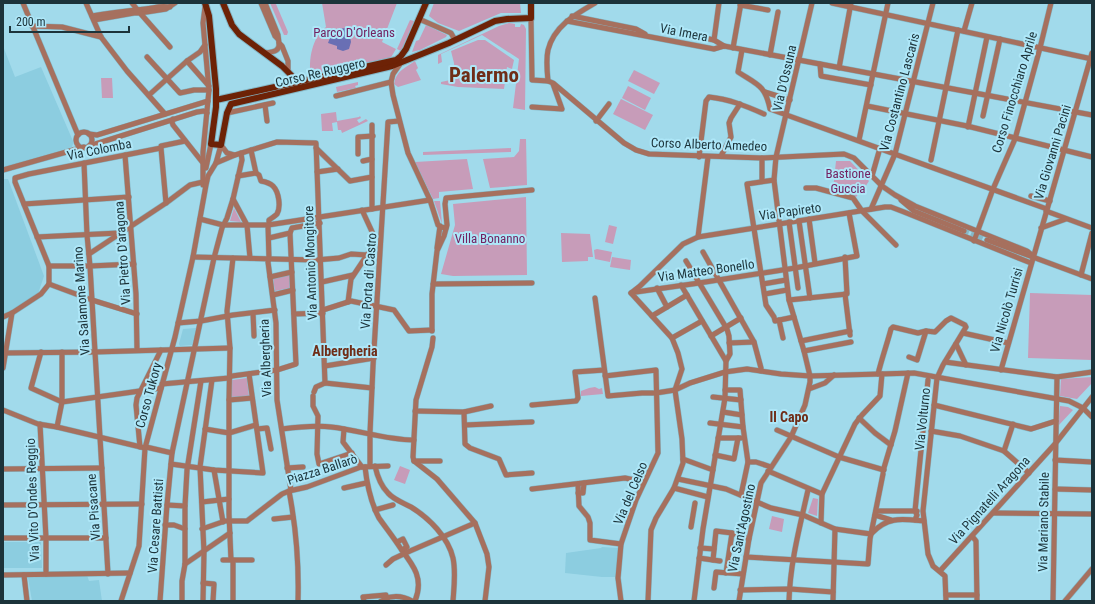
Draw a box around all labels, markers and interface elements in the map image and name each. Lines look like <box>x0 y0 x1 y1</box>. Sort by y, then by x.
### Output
scale bar <box>10 8 129 34</box>
text: 200 m <box>16 15 46 29</box>
street label: Via Imera <box>659 20 709 44</box>
park label: Parco D'Orleans <box>313 25 395 40</box>
street label: Corso Finocchiaro Aprile <box>989 30 1040 155</box>
street label: Via Costantino Lascaris <box>876 31 923 153</box>
street label: Via D'Ossuna <box>770 43 799 113</box>
street label: Corso Re Ruggero <box>274 55 366 90</box>
district label: Palermo <box>449 63 519 87</box>
street label: Via Giovanni Pacini <box>1031 103 1074 201</box>
street label: Corso Alberto Amedeo <box>651 135 767 154</box>
street label: Via Colomba <box>66 136 133 163</box>
park label: Bastione Guccia <box>826 166 871 196</box>
street label: Via Papireto <box>758 200 822 223</box>
street label: Via Pietro D'aragona <box>111 201 134 305</box>
street label: Via Antonio Mongitore <box>301 205 320 320</box>
park label: Villa Bonanno <box>455 231 525 246</box>
street label: Via Porta di Castro <box>358 232 379 330</box>
street label: Via Salamone Marino <box>70 246 93 356</box>
street label: Via Matteo Bonello <box>657 256 755 285</box>
street label: Via Nicolò Turrisi <box>987 266 1026 354</box>
street label: Via Albergheria <box>257 319 274 397</box>
district label: Albergheria <box>312 343 378 359</box>
street label: Corso Tukory <box>133 360 165 430</box>
street label: Via Volturno <box>912 387 933 451</box>
district label: Il Capo <box>769 409 809 425</box>
street label: Via Vito D'Ondes Reggio <box>23 438 42 562</box>
street label: Piazza Ballarò <box>285 451 359 488</box>
street label: Via Pignatelli Aragona <box>946 453 1033 547</box>
street label: Via del Celso <box>610 459 650 527</box>
street label: Via Mariano Stabile <box>1035 472 1052 572</box>
street label: Via Pisacane <box>84 473 103 541</box>
street label: Via Cesare Battisti <box>145 478 166 574</box>
street label: Via Sant'Agostino <box>725 482 758 574</box>

